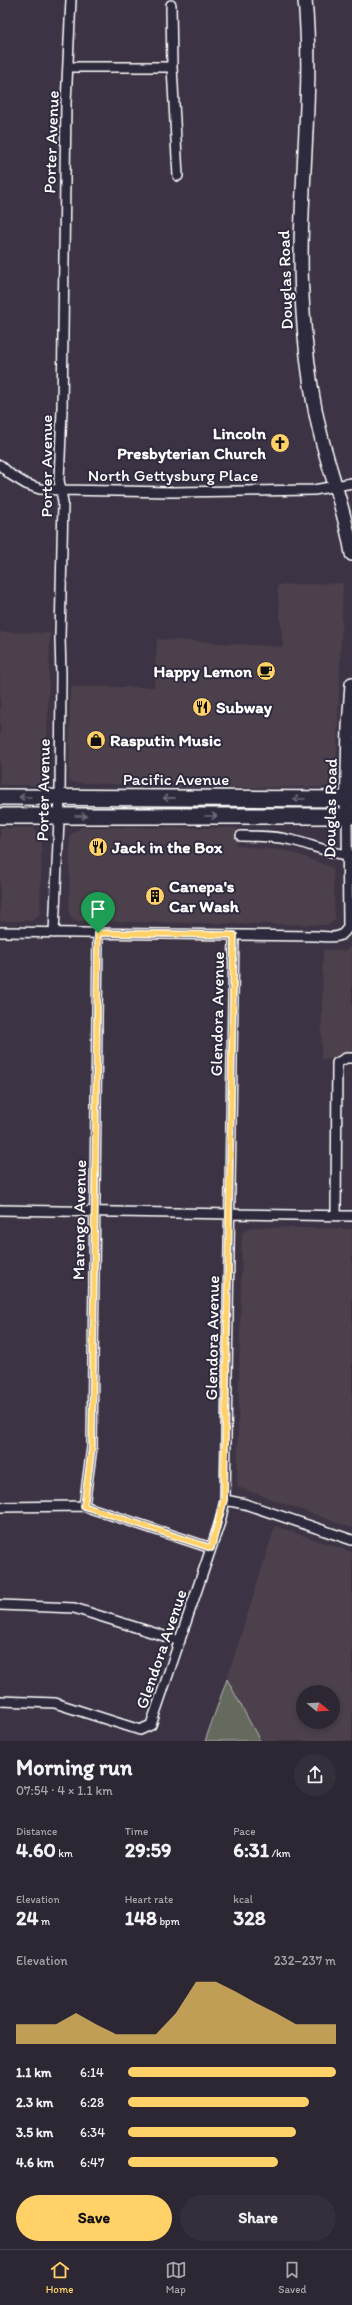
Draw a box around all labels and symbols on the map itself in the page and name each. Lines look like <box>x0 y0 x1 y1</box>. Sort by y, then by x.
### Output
street label: Porter Avenue <box>39 90 63 194</box>
street label: Douglas Road <box>273 229 297 330</box>
street label: Porter Avenue <box>36 415 56 517</box>
place label: Lincoln Presbyterian Church <box>117 423 266 464</box>
church icon: Lincoln Presbyterian Church <box>269 432 291 454</box>
street label: North Gettysburg Place <box>88 465 258 485</box>
cafe icon: Happy Lemon <box>255 660 277 682</box>
place label: Happy Lemon <box>153 661 253 682</box>
restaurant icon: Subway <box>191 696 213 718</box>
place label: Subway <box>216 697 273 718</box>
shop icon: Rasputin Music <box>85 729 107 751</box>
place label: Rasputin Music <box>110 730 221 751</box>
street label: Porter Avenue <box>32 738 54 842</box>
street label: Douglas Road <box>319 757 341 858</box>
street label: Pacific Avenue <box>123 769 229 789</box>
one-way arrow <box>19 793 32 801</box>
one-way arrow <box>163 794 176 801</box>
one-way arrow <box>293 795 306 802</box>
one-way arrow <box>74 812 87 820</box>
one-way arrow <box>204 812 217 820</box>
restaurant icon: Jack in the Box <box>87 836 109 858</box>
place label: Jack in the Box <box>111 837 223 857</box>
place label: Canepa's Car Wash <box>169 876 240 916</box>
building icon: Canepa's Car Wash <box>144 885 166 907</box>
pin <box>81 892 115 933</box>
street label: Glendora Avenue <box>206 951 228 1077</box>
street label: Marengo Avenue <box>68 1160 90 1280</box>
street label: Glendora Avenue <box>201 1275 223 1401</box>
street label: Glendora Avenue <box>131 1587 191 1711</box>
north arrow <box>296 1685 340 1729</box>

